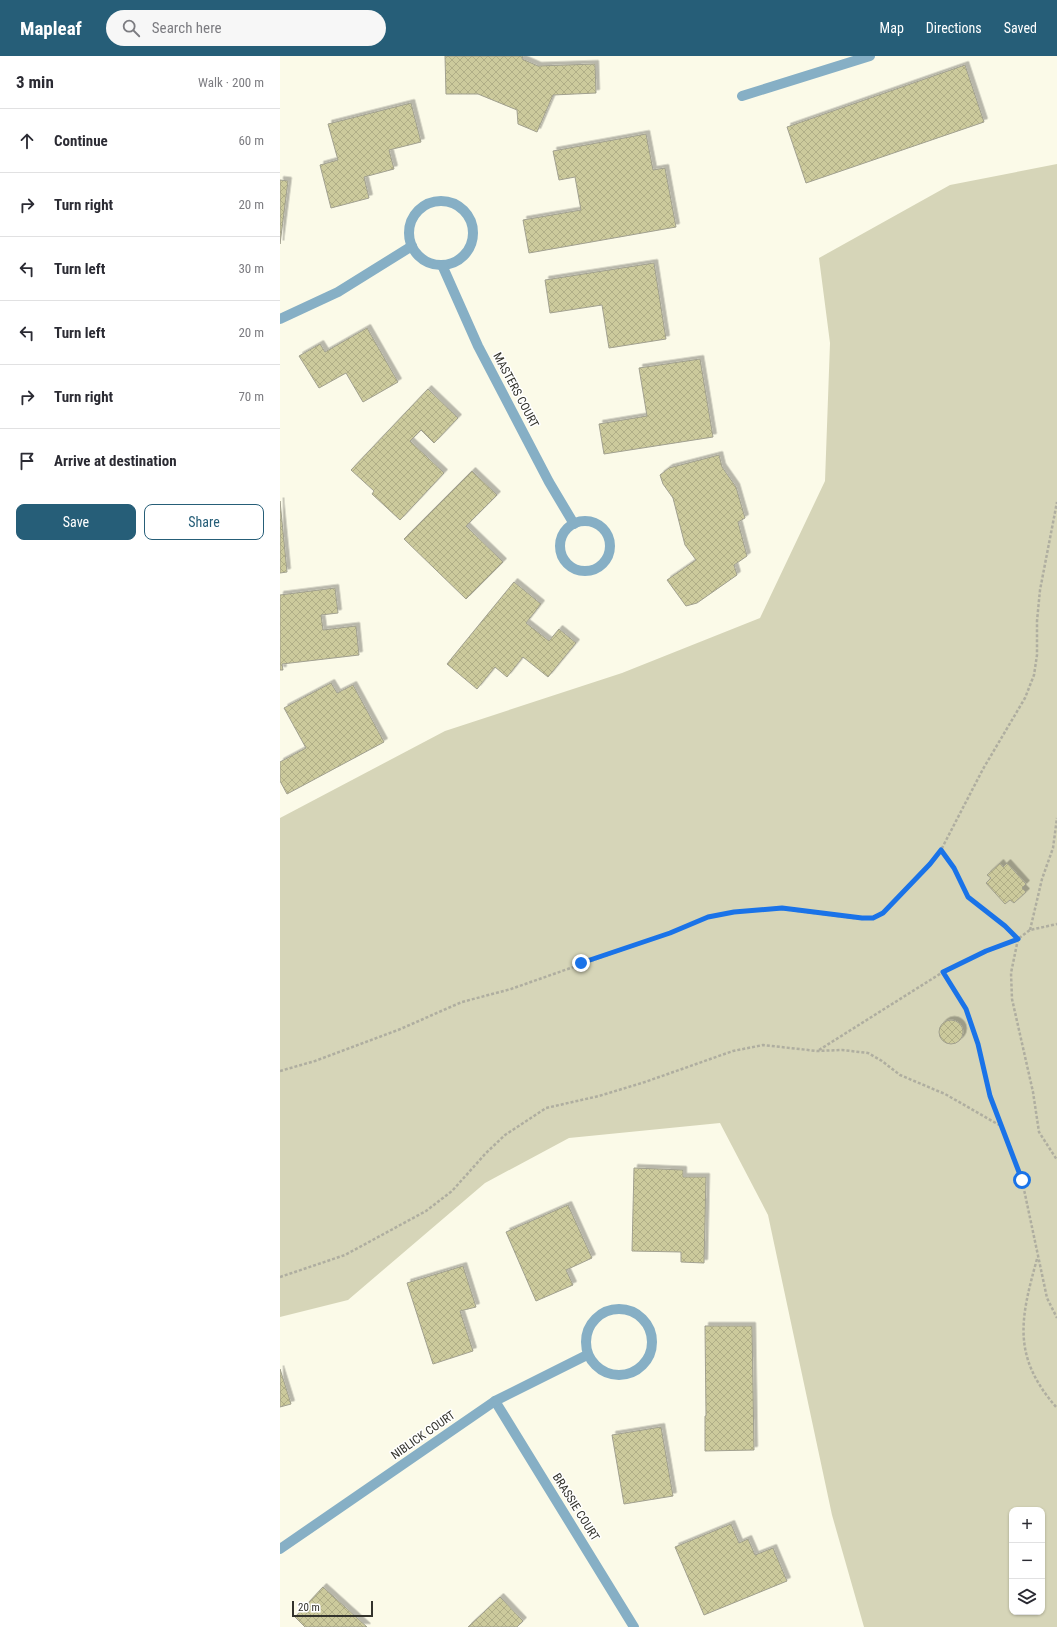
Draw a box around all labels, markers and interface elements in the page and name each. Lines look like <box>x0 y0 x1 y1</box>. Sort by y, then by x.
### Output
search box <box>106 10 386 46</box>
text: Mapleaf <box>20 17 82 40</box>
icon: search <box>120 17 142 39</box>
text: Search here <box>152 19 222 37</box>
text: Map <box>880 20 904 36</box>
text: Directions <box>926 20 982 36</box>
text: Saved <box>1004 20 1037 36</box>
text: 3 min <box>16 72 54 92</box>
text: Walk · 200 m <box>198 75 264 90</box>
icon: ahead <box>16 130 38 152</box>
text: Continue <box>54 132 108 150</box>
text: 60 m <box>238 133 264 148</box>
icon: right <box>16 194 38 216</box>
text: Turn right <box>54 196 113 214</box>
text: 20 m <box>238 197 264 212</box>
icon: left <box>16 258 38 280</box>
text: Turn left <box>54 260 105 278</box>
text: 30 m <box>238 261 264 276</box>
icon: left <box>16 322 38 344</box>
text: Turn left <box>54 324 105 342</box>
text: 20 m <box>238 325 264 340</box>
street label: MASTERS COURT <box>490 350 542 430</box>
icon: right <box>16 386 38 408</box>
text: Turn right <box>54 388 113 406</box>
text: 70 m <box>238 389 264 404</box>
icon: arrive <box>16 450 38 472</box>
text: Arrive at destination <box>54 452 177 470</box>
button: Save <box>16 504 136 540</box>
button: Share <box>144 504 264 540</box>
route end <box>572 954 590 972</box>
route start <box>1013 1171 1031 1189</box>
street label: NIBLICK COURT <box>388 1408 458 1462</box>
street label: BRASSIE COURT <box>550 1471 602 1543</box>
map controls <box>1009 1507 1045 1615</box>
button: + <box>1009 1507 1045 1543</box>
button: − <box>1009 1543 1045 1579</box>
button: layers <box>1009 1579 1045 1615</box>
scale bar <box>292 1599 373 1618</box>
text: 20 m <box>298 1601 320 1614</box>

